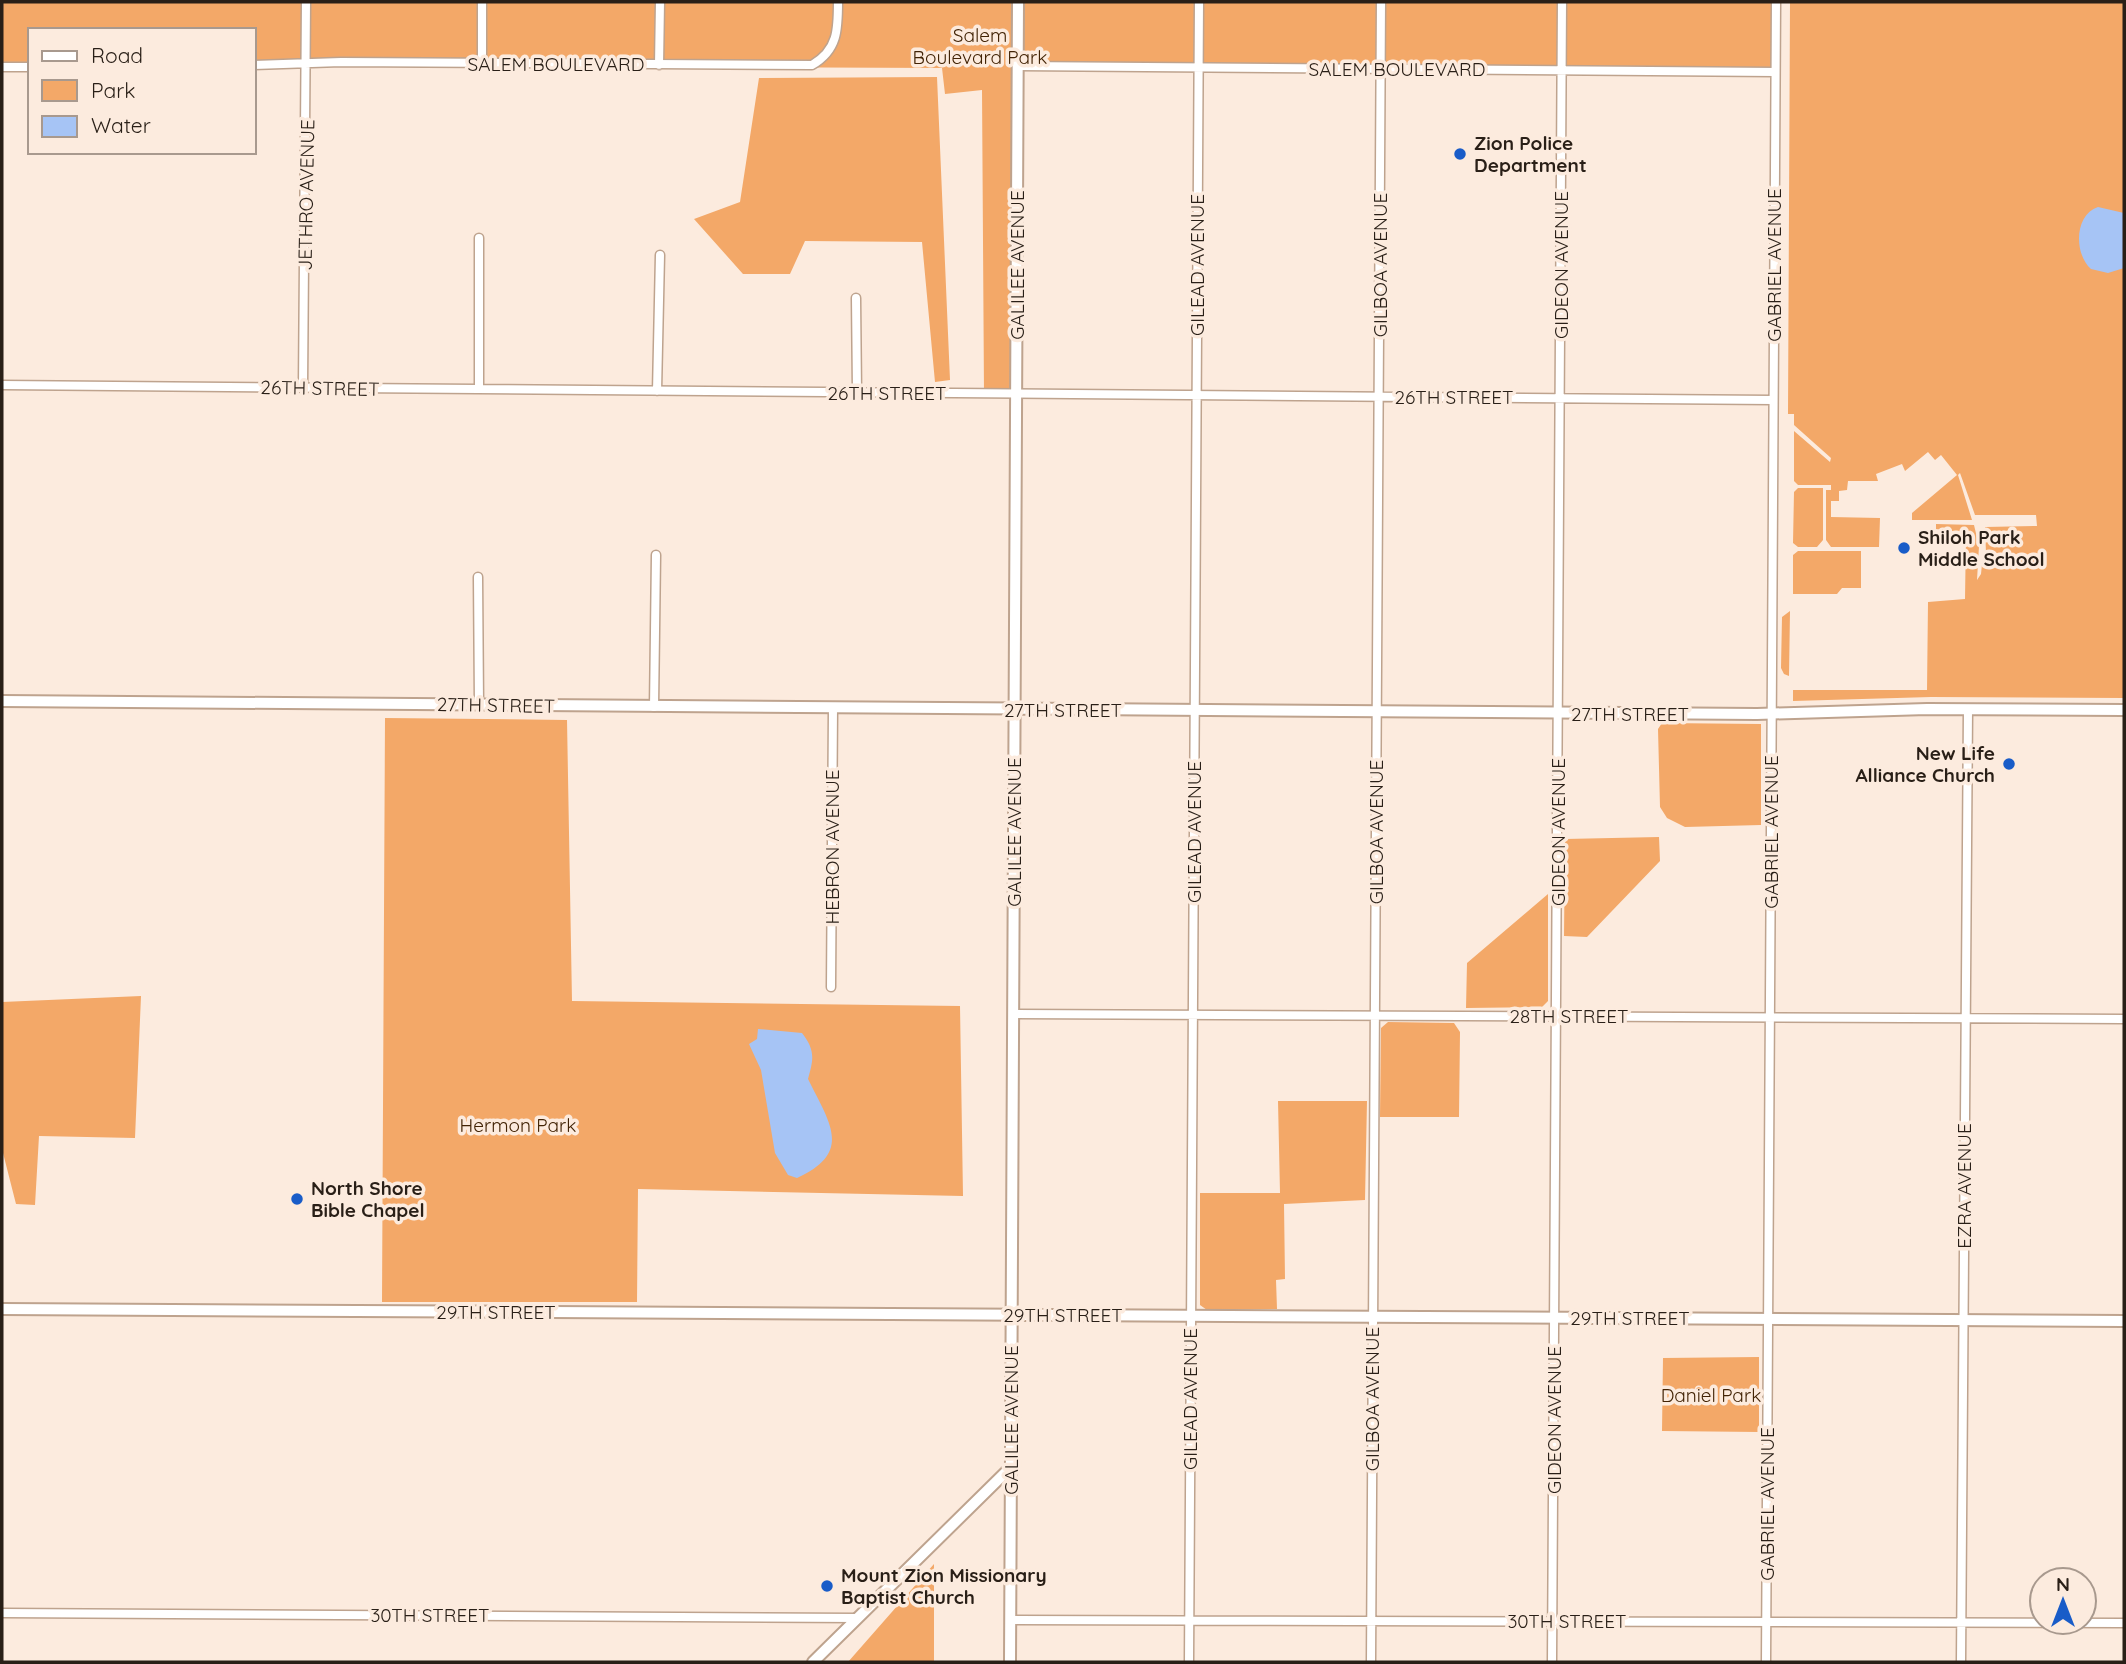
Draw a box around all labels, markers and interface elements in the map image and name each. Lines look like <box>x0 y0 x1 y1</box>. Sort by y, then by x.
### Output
park label: Salem Boulevard Park <box>913 23 1047 69</box>
legend <box>28 28 256 154</box>
text: Road <box>91 42 143 68</box>
street label: SALEM BOULEVARD <box>468 52 644 76</box>
street label: SALEM BOULEVARD <box>1309 57 1485 81</box>
text: Park <box>91 77 135 103</box>
text: Water <box>91 112 151 138</box>
street label: JETHRO AVENUE <box>293 119 319 271</box>
place label: Zion Police Department <box>1474 131 1587 177</box>
marker: Zion Police Department <box>1452 146 1468 162</box>
street label: GABRIEL AVENUE <box>1762 188 1786 342</box>
street label: GALILEE AVENUE <box>1005 190 1029 340</box>
street label: GIDEON AVENUE <box>1549 191 1573 339</box>
street label: GILBOA AVENUE <box>1368 193 1392 337</box>
street label: GILEAD AVENUE <box>1185 194 1209 336</box>
street label: 26TH STREET <box>260 375 380 401</box>
street label: 26TH STREET <box>827 381 947 405</box>
street label: 26TH STREET <box>1394 385 1514 409</box>
place label: Shiloh Park Middle School <box>1918 525 2045 571</box>
marker: Shiloh Park Middle School <box>1896 540 1912 556</box>
street label: 27TH STREET <box>437 692 555 718</box>
street label: 27TH STREET <box>1004 698 1122 722</box>
street label: 27TH STREET <box>1571 702 1689 726</box>
place label: New Life Alliance Church <box>1855 741 1995 787</box>
street label: GABRIEL AVENUE <box>1759 755 1783 909</box>
marker: New Life Alliance Church <box>2001 756 2017 772</box>
street label: GALILEE AVENUE <box>1002 757 1026 907</box>
street label: GIDEON AVENUE <box>1546 758 1570 906</box>
street label: GILBOA AVENUE <box>1364 760 1388 904</box>
street label: GILEAD AVENUE <box>1182 761 1206 903</box>
street label: HEBRON AVENUE <box>820 769 844 925</box>
street label: 28TH STREET <box>1509 1004 1629 1028</box>
park label: Hermon Park <box>460 1113 576 1137</box>
street label: EZRA AVENUE <box>1952 1123 1976 1249</box>
place label: North Shore Bible Chapel <box>311 1176 425 1222</box>
marker: North Shore Bible Chapel <box>289 1191 305 1207</box>
street label: 29TH STREET <box>436 1300 556 1324</box>
street label: 29TH STREET <box>1003 1303 1123 1327</box>
street label: 29TH STREET <box>1570 1306 1690 1330</box>
street label: GILBOA AVENUE <box>1360 1327 1384 1471</box>
street label: GILEAD AVENUE <box>1178 1328 1202 1470</box>
street label: GALILEE AVENUE <box>999 1345 1023 1495</box>
street label: GIDEON AVENUE <box>1542 1346 1566 1494</box>
park label: Daniel Park <box>1661 1383 1761 1407</box>
street label: GABRIEL AVENUE <box>1755 1427 1779 1581</box>
place label: Mount Zion Missionary Baptist Church <box>841 1563 1047 1609</box>
north arrow <box>2028 1566 2098 1636</box>
text: N <box>2056 1572 2070 1596</box>
marker: Mount Zion Missionary Baptist Church <box>819 1578 835 1594</box>
street label: 30TH STREET <box>370 1603 490 1627</box>
street label: 30TH STREET <box>1507 1609 1627 1633</box>

